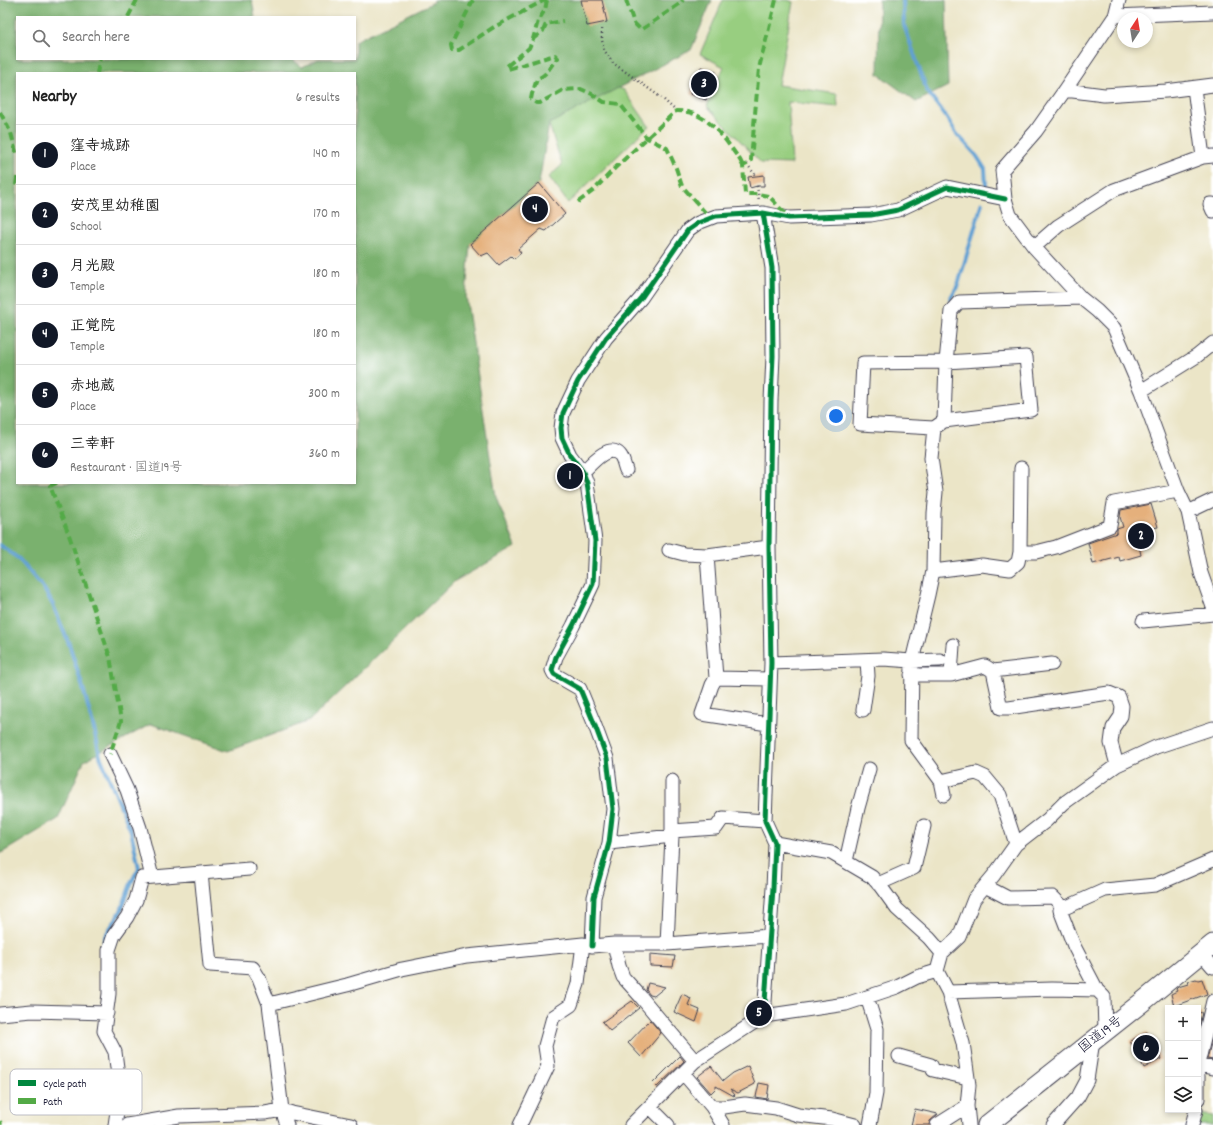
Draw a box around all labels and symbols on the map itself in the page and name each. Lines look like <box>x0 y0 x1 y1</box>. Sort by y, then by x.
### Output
north arrow <box>1117 12 1153 48</box>
pin: 3 <box>691 69 717 99</box>
pin: 4 <box>522 194 548 224</box>
your location <box>826 406 846 426</box>
pin: 1 <box>557 461 583 491</box>
pin: 2 <box>1128 521 1154 551</box>
pin: 5 <box>746 998 772 1028</box>
street label: 国道19号 <box>1075 1011 1127 1059</box>
pin: 6 <box>1133 1033 1159 1063</box>
legend <box>10 1069 142 1115</box>
text: Cycle path <box>43 1077 87 1093</box>
text: Path <box>43 1095 62 1111</box>

